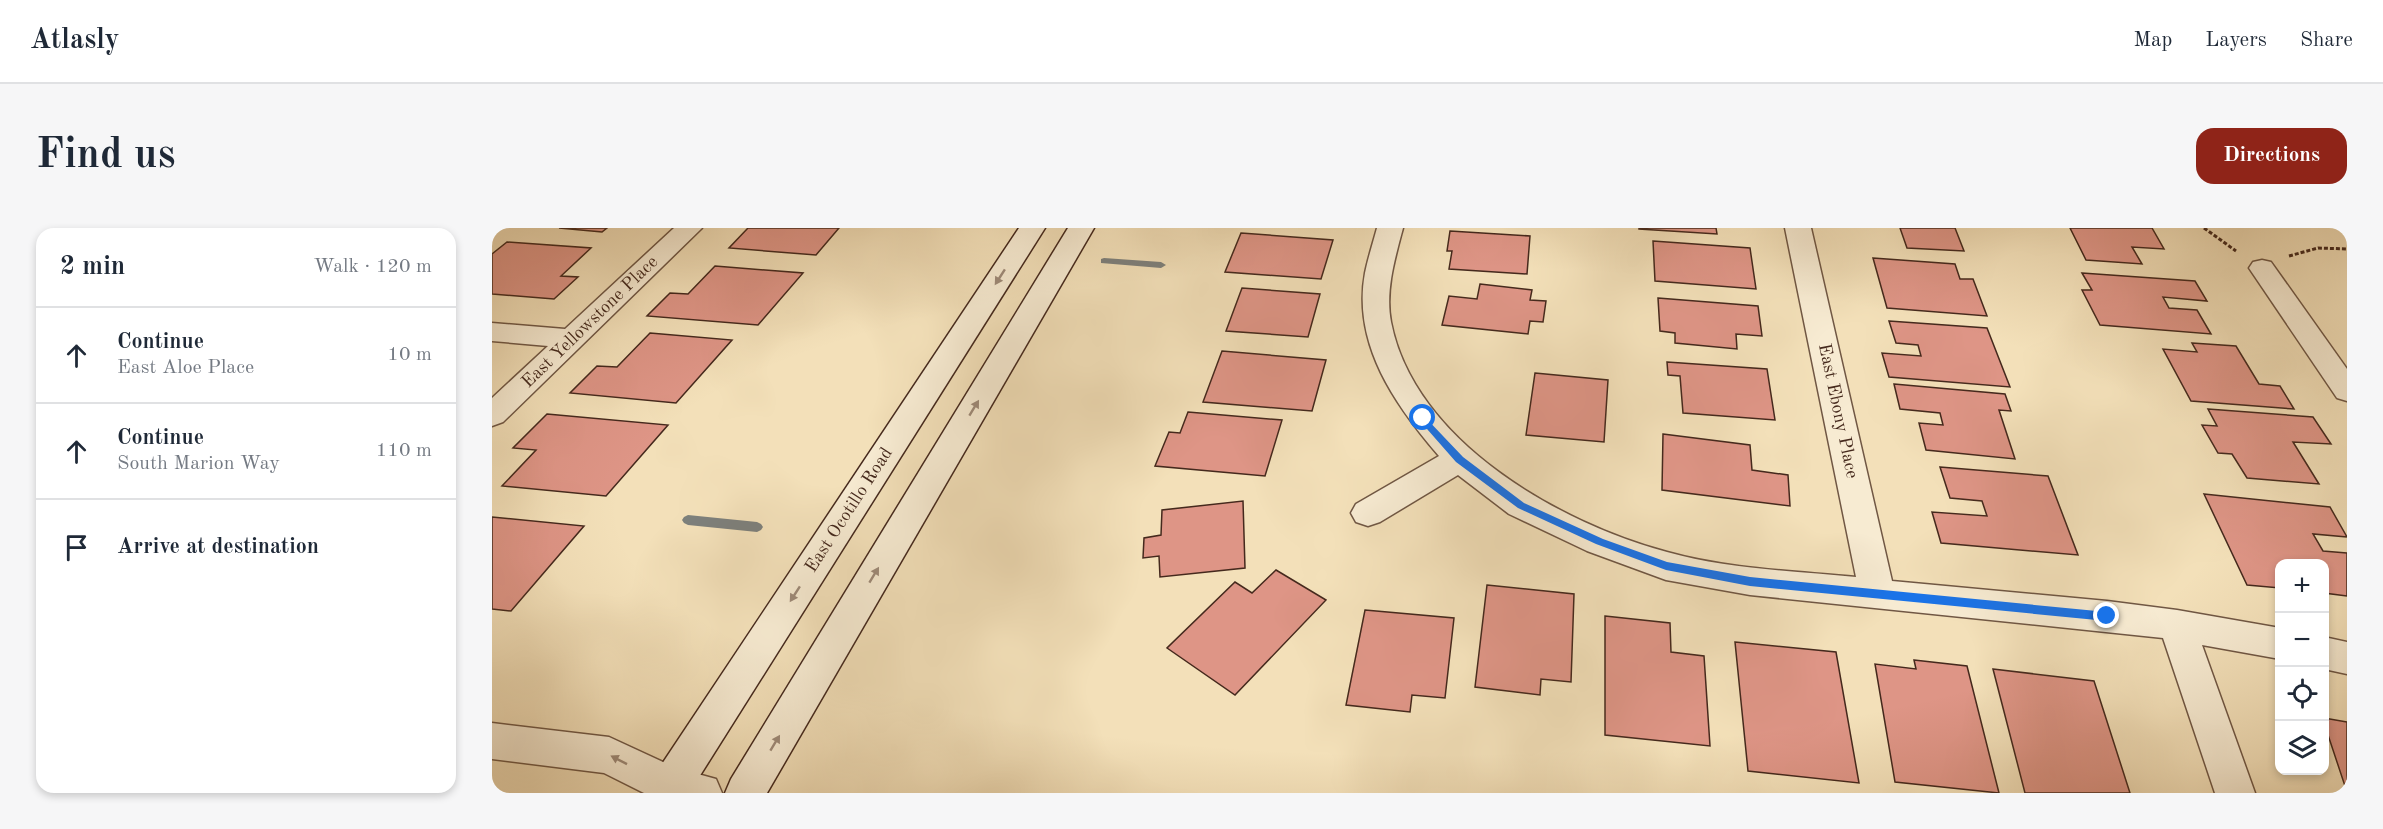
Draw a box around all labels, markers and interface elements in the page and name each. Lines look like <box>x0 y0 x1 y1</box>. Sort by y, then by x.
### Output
text: Atlasly <box>30 27 120 55</box>
text: Map <box>2133 30 2172 51</box>
text: Layers <box>2205 30 2267 51</box>
text: Share <box>2300 30 2353 51</box>
button: Directions <box>2196 128 2347 184</box>
text: Find us <box>36 135 175 177</box>
street label: East Yellowstone Place <box>519 253 661 391</box>
text: 2 min <box>60 254 125 280</box>
text: Walk · 120 m <box>313 257 432 277</box>
one-way arrow <box>995 269 1006 285</box>
text: Continue <box>117 331 204 353</box>
icon: ahead <box>60 339 93 372</box>
street label: East Ebony Place <box>1815 342 1861 480</box>
text: 10 m <box>387 345 432 365</box>
text: East Aloe Place <box>117 358 254 378</box>
one-way arrow <box>969 400 980 416</box>
route start <box>1409 404 1435 430</box>
text: Continue <box>117 427 204 449</box>
icon: ahead <box>60 435 93 468</box>
text: 110 m <box>376 441 432 461</box>
street label: East Ocotillo Road <box>802 444 896 576</box>
text: South Marion Way <box>117 454 280 474</box>
icon: arrive <box>60 531 93 564</box>
text: Arrive at destination <box>117 536 319 558</box>
map controls <box>2275 559 2329 775</box>
button: + <box>2275 559 2329 613</box>
one-way arrow <box>869 567 880 583</box>
one-way arrow <box>790 585 801 602</box>
route end <box>2093 602 2119 628</box>
button: − <box>2275 613 2329 667</box>
button: locate <box>2275 667 2329 721</box>
button: layers <box>2275 721 2329 775</box>
one-way arrow <box>769 735 780 751</box>
one-way arrow <box>610 755 627 764</box>

